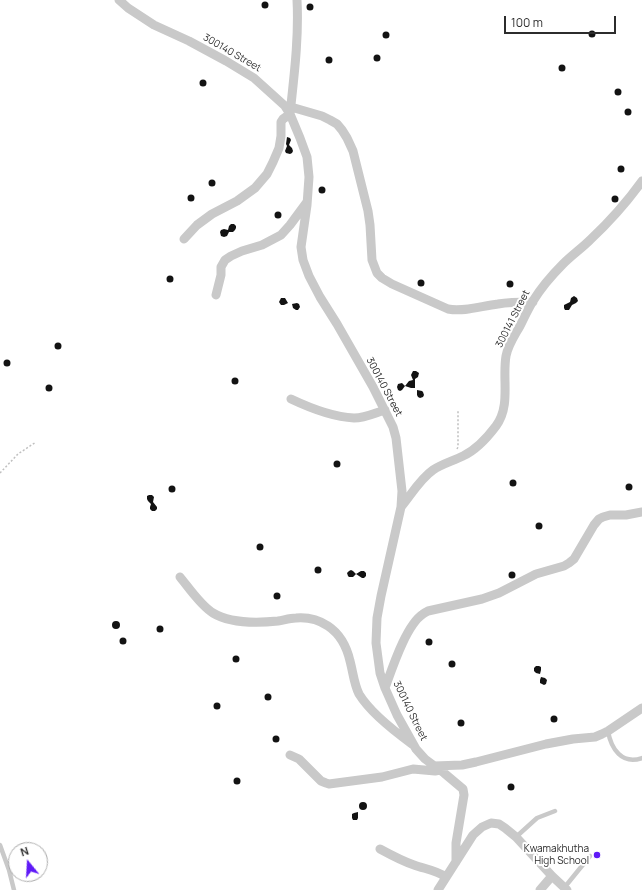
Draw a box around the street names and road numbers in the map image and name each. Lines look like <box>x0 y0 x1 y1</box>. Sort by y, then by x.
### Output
street label: 300140 Street <box>201 32 263 74</box>
street label: 300141 Street <box>493 288 533 350</box>
street label: 300140 Street <box>363 355 405 419</box>
street label: 300140 Street <box>390 679 430 743</box>

